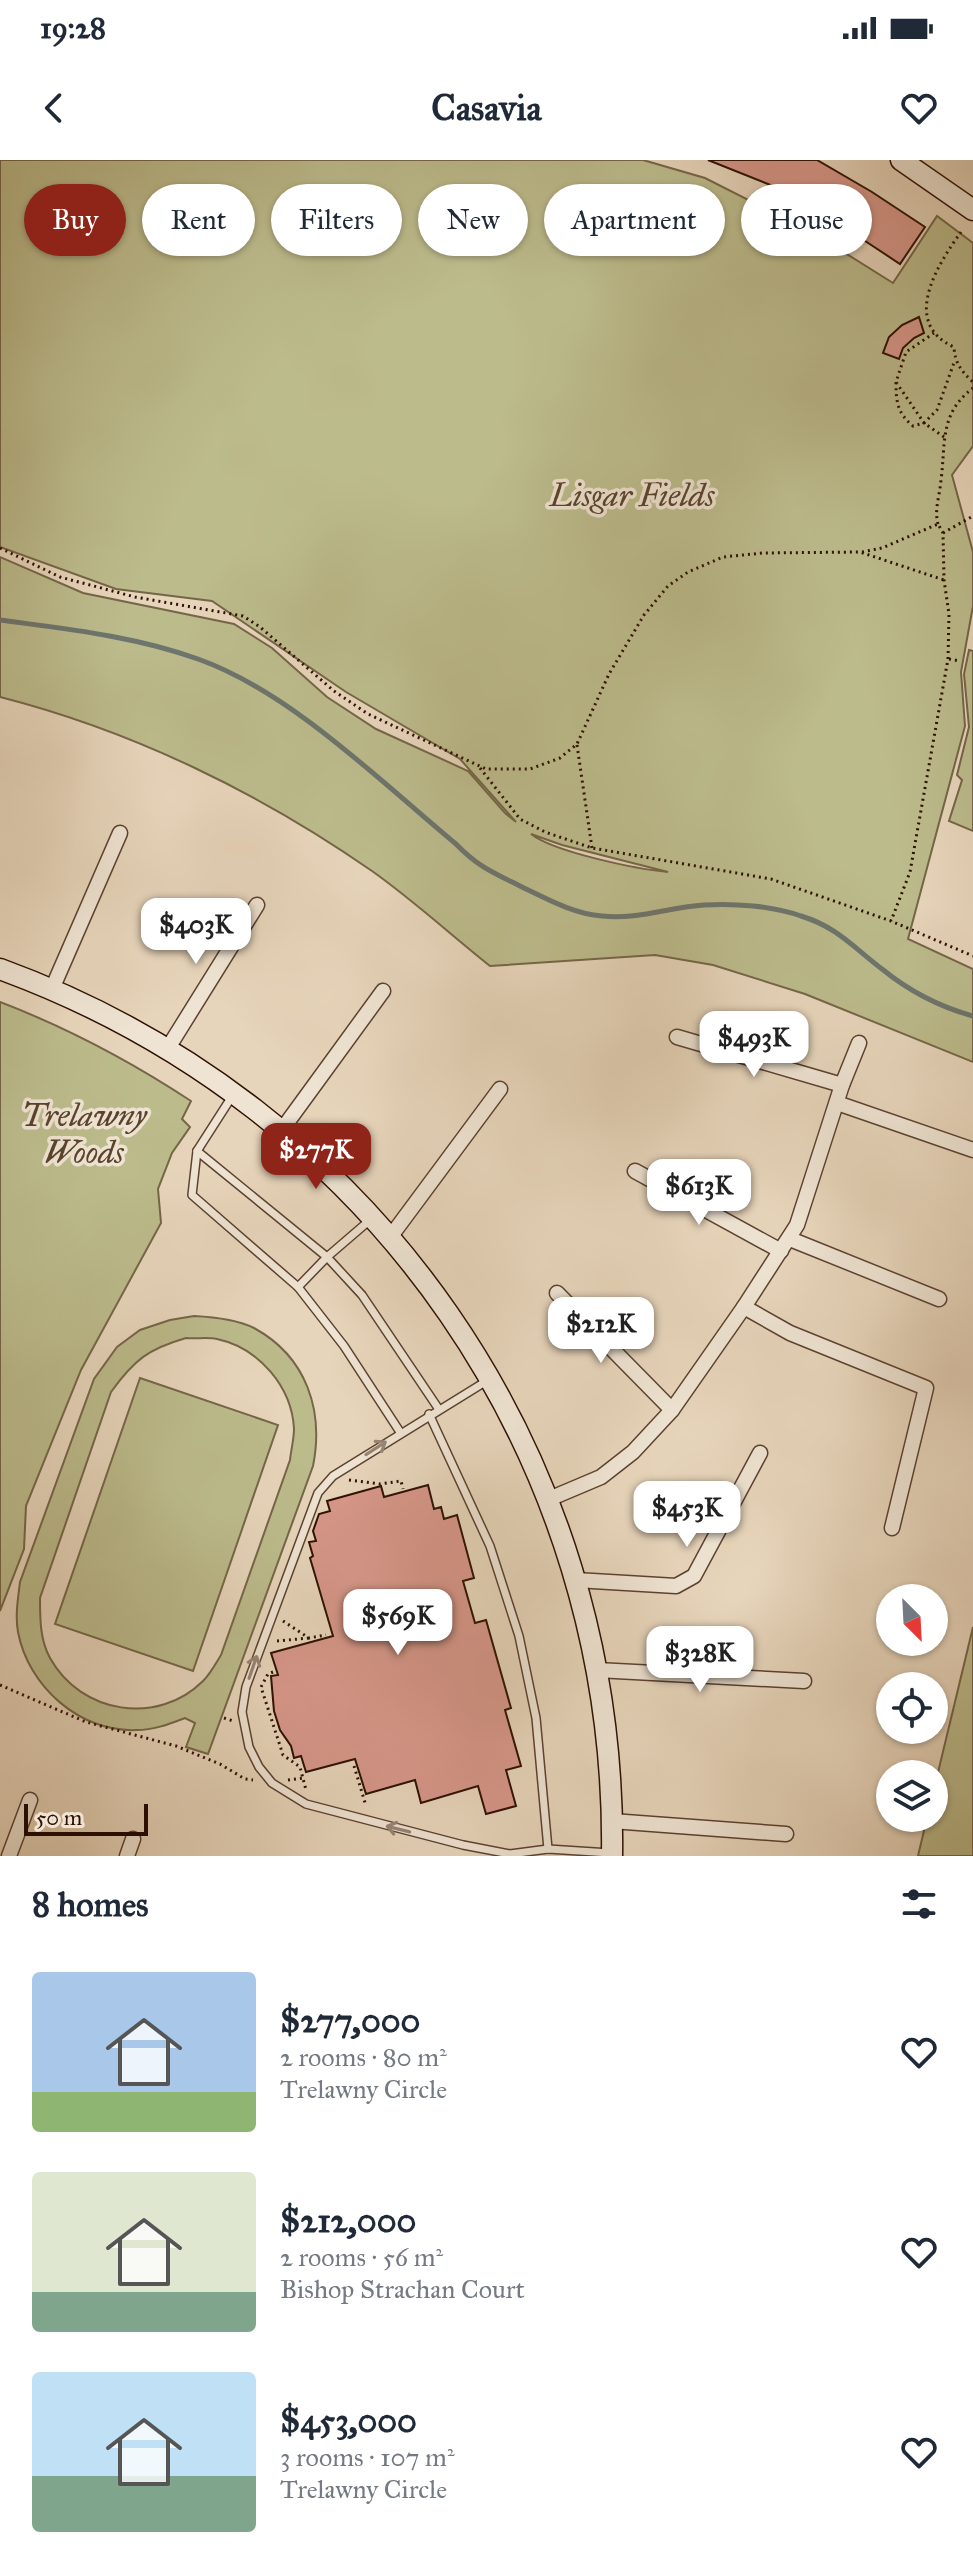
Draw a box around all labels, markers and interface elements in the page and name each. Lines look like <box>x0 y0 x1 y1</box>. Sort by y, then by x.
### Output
text: 19:28 <box>40 10 106 46</box>
icon: back <box>32 86 76 130</box>
text: Casavia <box>431 86 542 130</box>
icon: heart <box>897 86 941 130</box>
chip: Buy <box>24 184 126 256</box>
chip: Rent <box>142 184 255 256</box>
chip: Filters <box>271 184 402 256</box>
chip: New <box>418 184 528 256</box>
chip: Apartment <box>544 184 725 256</box>
chip: House <box>741 184 872 256</box>
park label: Lisgar Fields <box>548 476 715 515</box>
pin: $403K <box>140 898 252 966</box>
text: $403K <box>159 908 233 940</box>
pin: $493K <box>698 1011 810 1079</box>
text: $493K <box>718 1021 790 1053</box>
park label: Trelawny Woods <box>21 1096 148 1172</box>
pin: $277K <box>260 1123 372 1191</box>
text: $277K <box>279 1133 353 1165</box>
pin: $613K <box>643 1159 755 1227</box>
text: $613K <box>665 1169 733 1201</box>
pin: $212K <box>545 1297 657 1365</box>
text: $212K <box>566 1307 636 1339</box>
one-way arrow <box>364 1440 387 1456</box>
pin: $453K <box>631 1481 743 1549</box>
text: $453K <box>651 1491 723 1523</box>
north arrow <box>876 1584 948 1656</box>
map controls <box>876 1584 948 1832</box>
pin: $569K <box>342 1589 454 1657</box>
text: $569K <box>361 1599 435 1631</box>
pin: $328K <box>644 1626 756 1694</box>
text: $328K <box>664 1636 736 1668</box>
one-way arrow <box>247 1655 262 1680</box>
button: locate <box>876 1672 948 1744</box>
button: layers <box>876 1760 948 1832</box>
scale bar <box>24 1800 148 1836</box>
text: 50 m <box>36 1804 82 1831</box>
one-way arrow <box>386 1820 411 1835</box>
icon: filters <box>897 1882 941 1926</box>
text: 8 homes <box>32 1884 148 1925</box>
text: $277,000 <box>280 2000 420 2041</box>
icon: home <box>96 2004 192 2100</box>
icon: heart <box>897 2030 941 2074</box>
text: 2 rooms · 80 m² <box>280 2041 447 2073</box>
text: Trelawny Circle <box>280 2073 447 2105</box>
text: $212,000 <box>280 2200 416 2241</box>
icon: home <box>96 2204 192 2300</box>
icon: heart <box>897 2230 941 2274</box>
text: 2 rooms · 56 m² <box>280 2241 443 2273</box>
text: Bishop Strachan Court <box>280 2273 525 2305</box>
text: $453,000 <box>280 2400 417 2441</box>
icon: home <box>96 2404 192 2500</box>
icon: heart <box>897 2430 941 2474</box>
text: 3 rooms · 107 m² <box>280 2441 455 2473</box>
text: Trelawny Circle <box>280 2473 447 2505</box>

